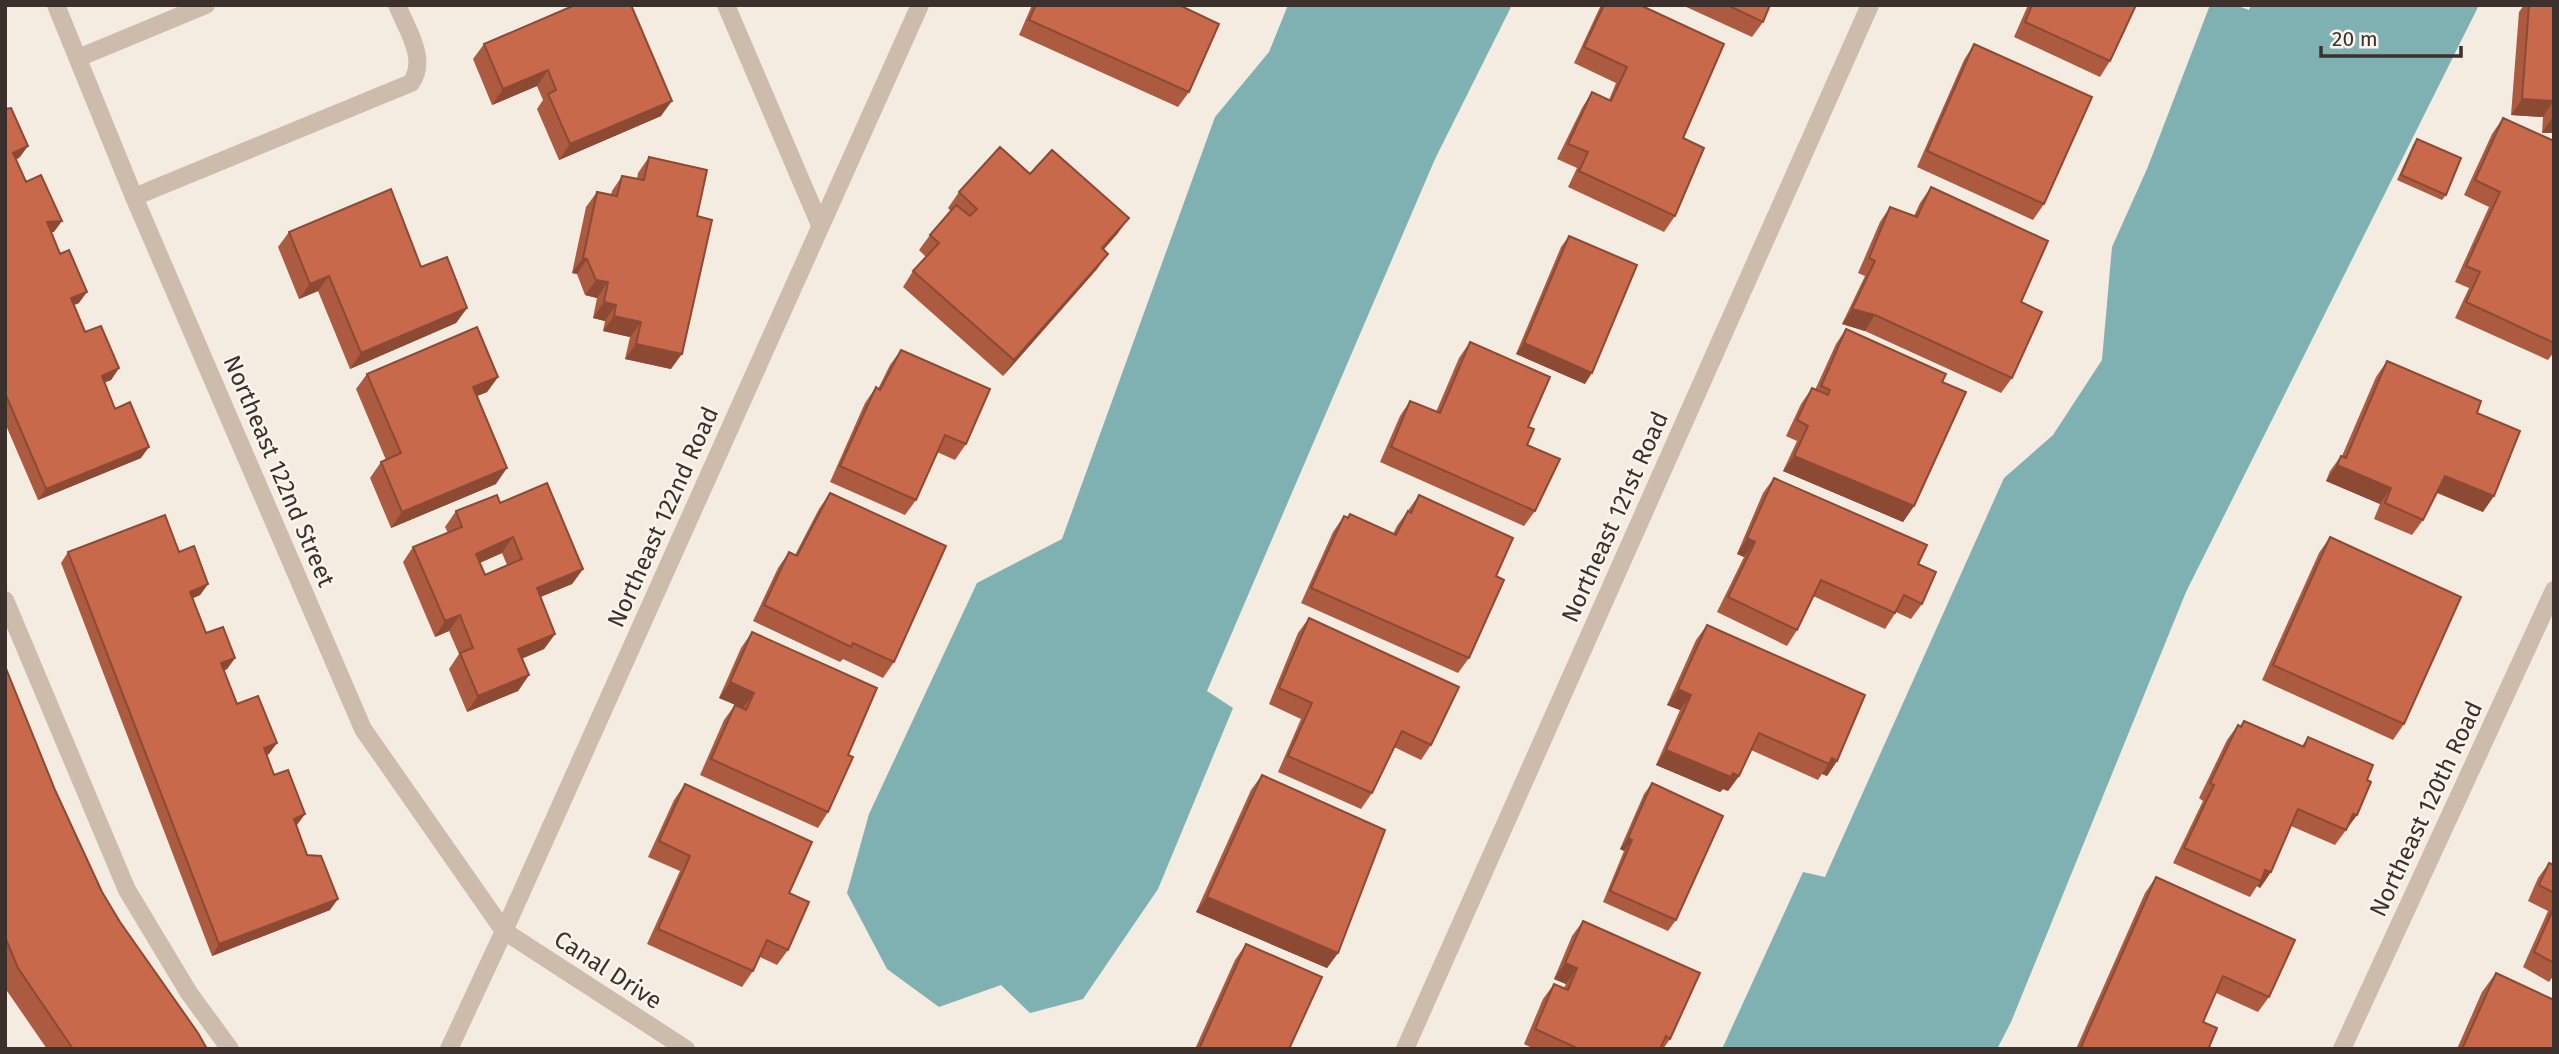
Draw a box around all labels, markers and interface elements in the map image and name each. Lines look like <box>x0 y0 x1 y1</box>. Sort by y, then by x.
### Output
scale bar <box>2321 14 2461 58</box>
text: 20 m <box>2332 26 2378 52</box>
street label: Northeast 122nd Street <box>218 351 341 591</box>
street label: Northeast 122nd Road <box>602 402 724 632</box>
street label: Northeast 121st Road <box>1556 407 1674 627</box>
street label: Northeast 120th Road <box>2364 697 2488 921</box>
street label: Canal Drive <box>549 925 667 1015</box>

